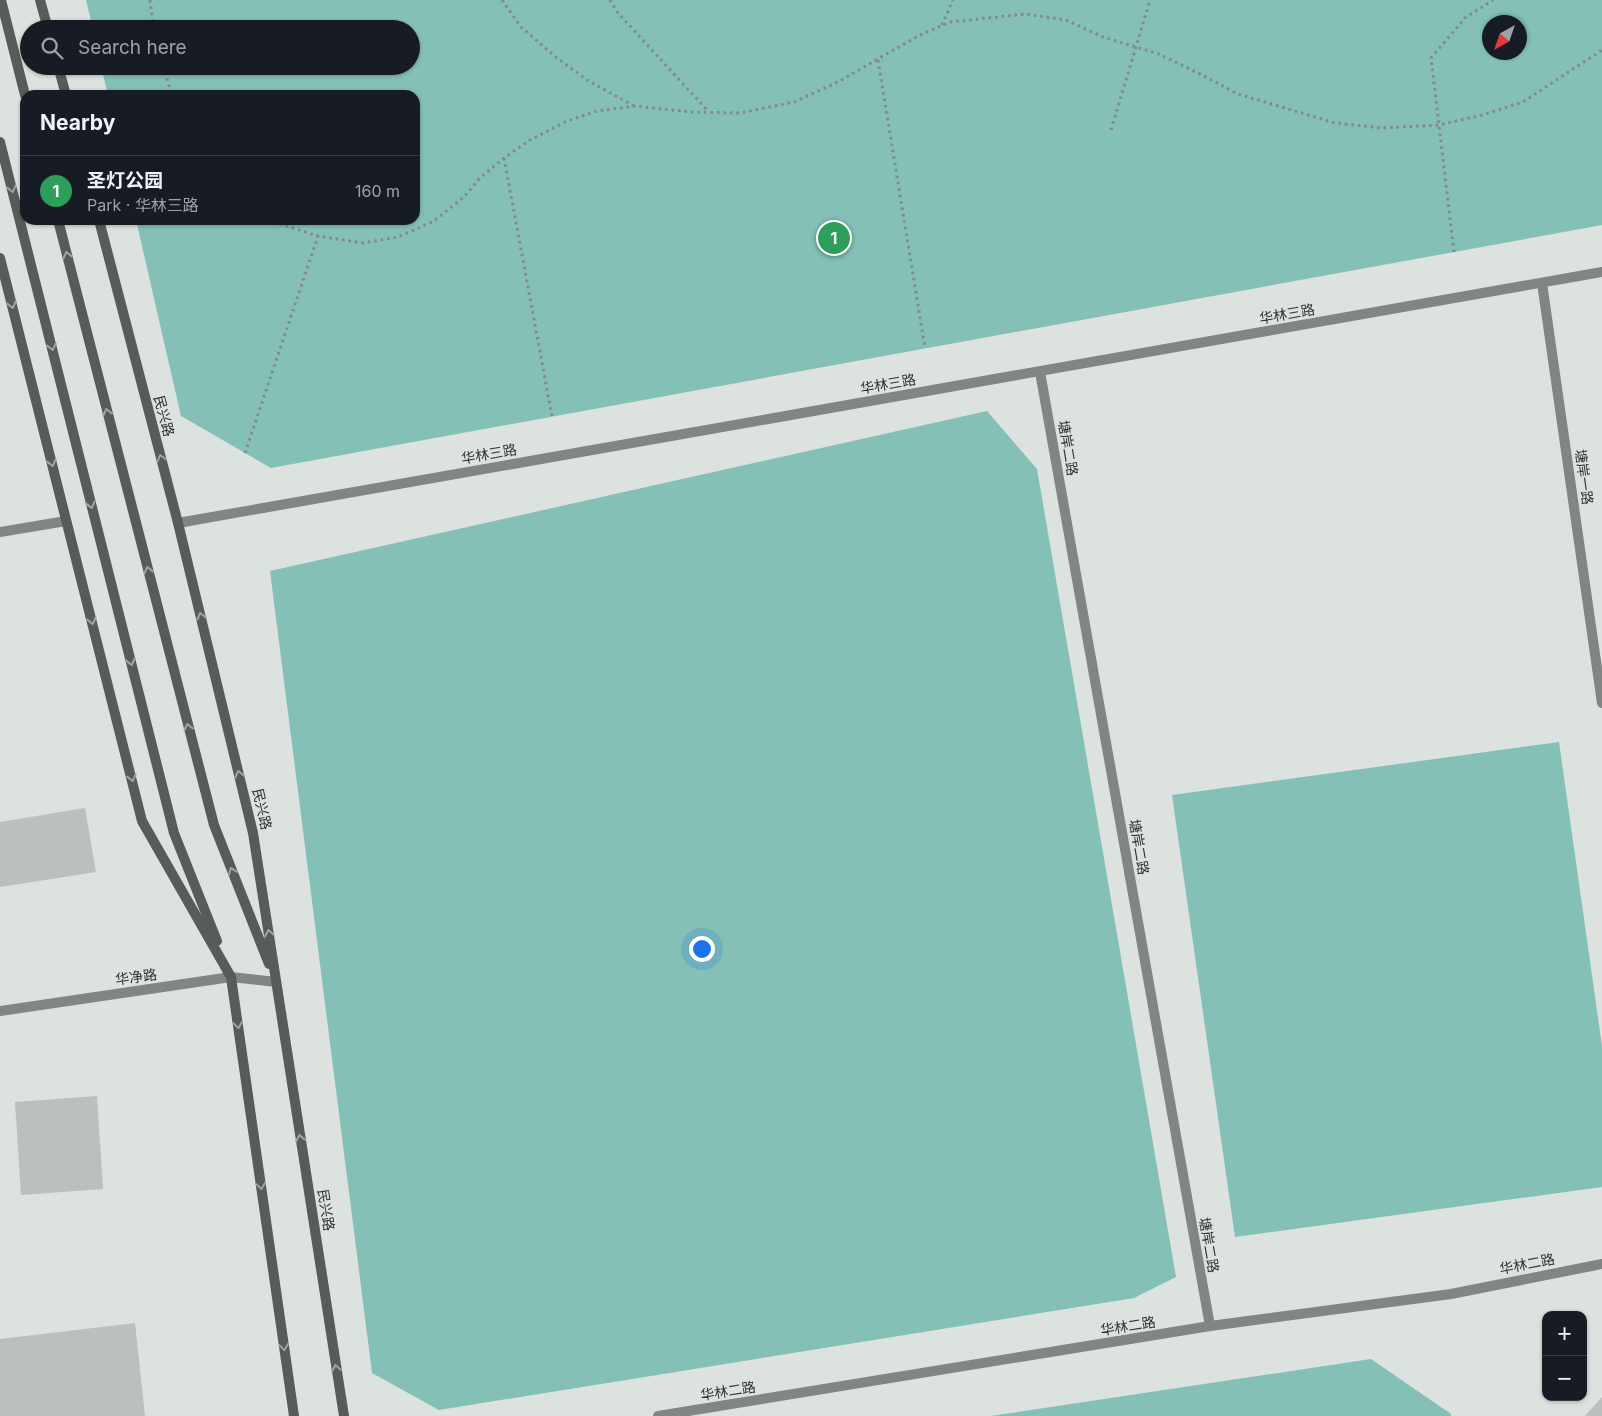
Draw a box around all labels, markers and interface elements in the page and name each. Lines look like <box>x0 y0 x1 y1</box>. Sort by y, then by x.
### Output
north arrow <box>1482 15 1527 60</box>
search box <box>20 20 420 75</box>
icon: search <box>38 34 66 62</box>
text: Search here <box>78 36 187 59</box>
text: Nearby <box>40 110 115 135</box>
text: 圣灯公园 <box>87 169 163 192</box>
text: 1 <box>53 181 59 201</box>
text: 160 m <box>355 181 400 201</box>
one-way arrow <box>6 185 17 194</box>
text: Park · 华林三路 <box>87 195 199 215</box>
pin: 1 <box>818 219 850 257</box>
one-way arrow <box>62 250 73 259</box>
street label: 华林三路 <box>1258 300 1316 327</box>
one-way arrow <box>6 301 17 310</box>
one-way arrow <box>46 343 56 351</box>
street label: 华林三路 <box>859 370 917 397</box>
street label: 民兴路 <box>151 393 178 438</box>
one-way arrow <box>103 409 113 417</box>
street label: 塘岸二路 <box>1055 419 1082 477</box>
street label: 华林三路 <box>460 440 518 467</box>
street label: 塘岸一路 <box>1572 448 1597 506</box>
one-way arrow <box>156 454 167 463</box>
one-way arrow <box>46 459 57 467</box>
one-way arrow <box>85 500 96 509</box>
one-way arrow <box>143 565 154 574</box>
one-way arrow <box>196 611 207 620</box>
one-way arrow <box>86 616 96 624</box>
one-way arrow <box>125 658 136 667</box>
one-way arrow <box>184 723 194 731</box>
one-way arrow <box>234 769 245 778</box>
one-way arrow <box>126 774 136 782</box>
street label: 民兴路 <box>249 787 275 831</box>
street label: 塘岸二路 <box>1126 818 1153 876</box>
one-way arrow <box>228 867 238 876</box>
one-way arrow <box>264 929 274 938</box>
your location <box>689 936 715 962</box>
street label: 华净路 <box>114 965 158 988</box>
one-way arrow <box>233 1021 243 1030</box>
one-way arrow <box>296 1134 306 1142</box>
one-way arrow <box>256 1182 266 1191</box>
street label: 民兴路 <box>315 1188 338 1232</box>
street label: 塘岸二路 <box>1196 1216 1223 1274</box>
street label: 华林二路 <box>1498 1250 1556 1277</box>
map controls <box>1542 1311 1587 1401</box>
button: + <box>1542 1311 1587 1356</box>
street label: 华林二路 <box>1099 1313 1157 1338</box>
one-way arrow <box>279 1343 289 1351</box>
button: − <box>1542 1356 1587 1401</box>
one-way arrow <box>332 1363 342 1372</box>
street label: 华林二路 <box>699 1378 757 1403</box>

